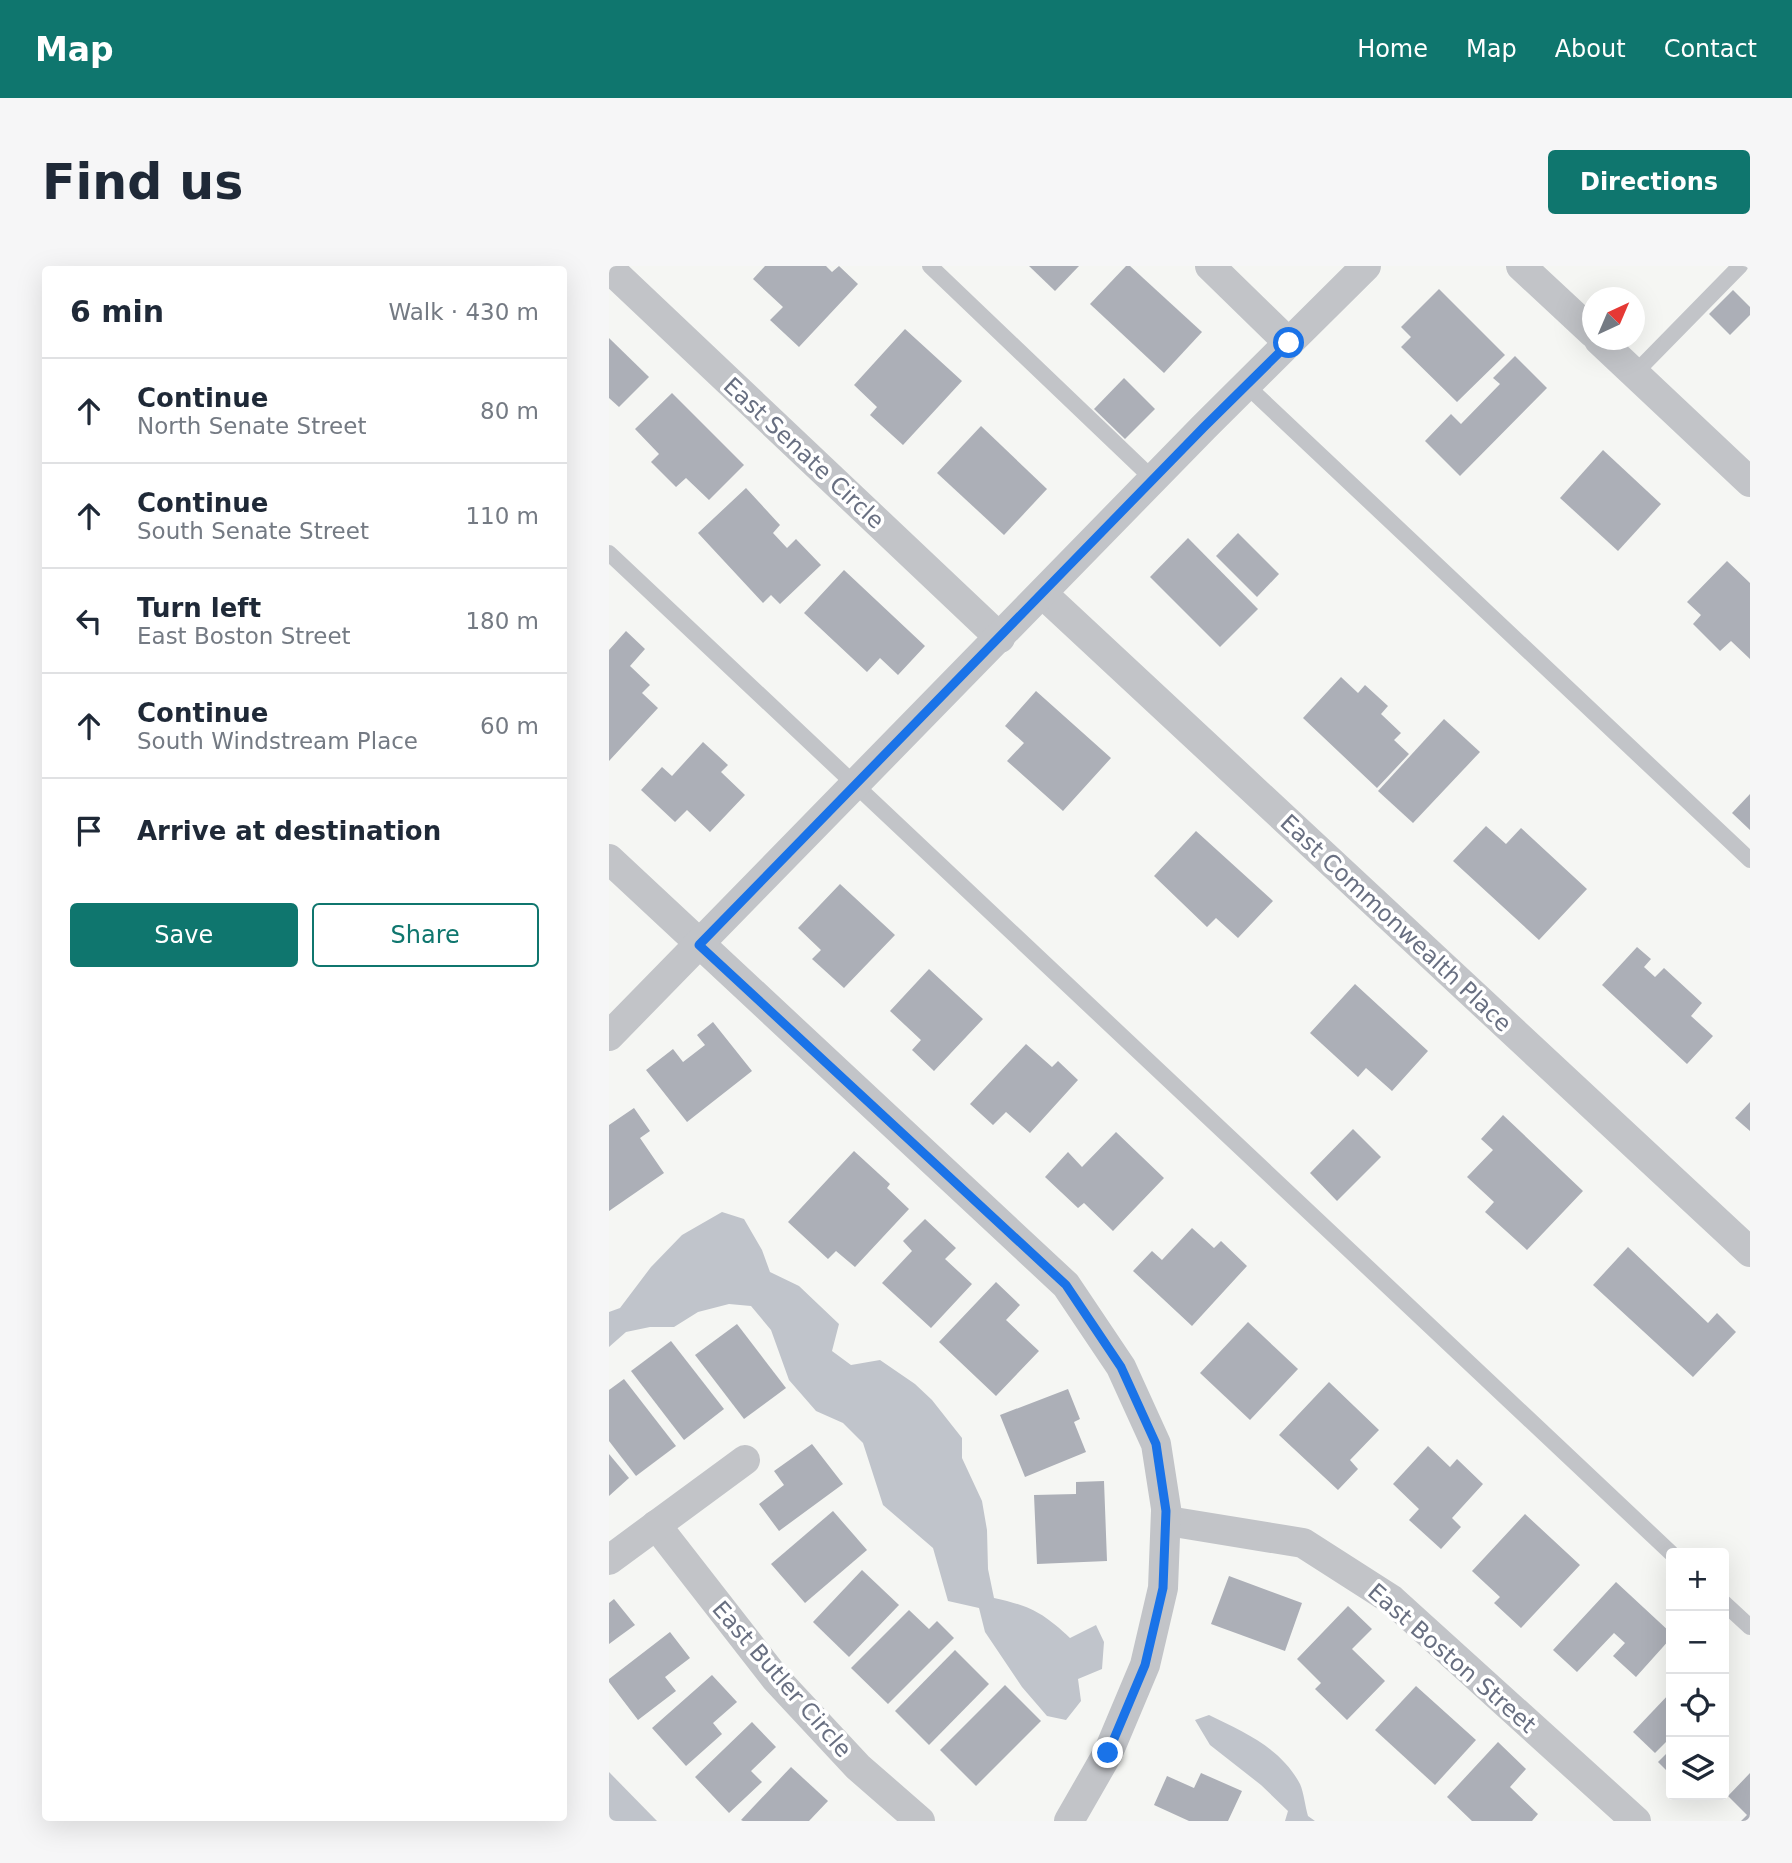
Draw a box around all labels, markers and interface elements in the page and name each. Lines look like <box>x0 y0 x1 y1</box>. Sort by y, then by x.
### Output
text: Map <box>35 30 114 69</box>
text: Home <box>1357 35 1428 63</box>
text: Map <box>1466 35 1517 63</box>
text: About <box>1555 35 1626 63</box>
text: Contact <box>1664 35 1757 63</box>
button: Directions <box>1548 150 1750 214</box>
text: Find us <box>42 154 243 211</box>
north arrow <box>1582 287 1645 350</box>
text: 6 min <box>70 294 164 329</box>
text: Walk · 430 m <box>388 299 539 325</box>
route start <box>1273 327 1304 358</box>
street label: East Senate Circle <box>719 372 889 534</box>
text: Continue <box>137 383 268 413</box>
icon: ahead <box>70 392 108 430</box>
text: 80 m <box>480 398 539 424</box>
text: North Senate Street <box>137 413 366 439</box>
text: Continue <box>137 488 268 518</box>
icon: ahead <box>70 497 108 535</box>
text: 110 m <box>465 503 539 529</box>
text: South Senate Street <box>137 518 369 544</box>
text: Turn left <box>137 593 261 623</box>
icon: left <box>70 602 108 640</box>
text: 180 m <box>465 608 539 634</box>
text: East Boston Street <box>137 623 351 649</box>
text: Continue <box>137 698 268 728</box>
icon: ahead <box>70 707 108 745</box>
text: 60 m <box>480 713 539 739</box>
text: South Windstream Place <box>137 728 418 754</box>
street label: East Commonwealth Place <box>1275 809 1517 1037</box>
icon: arrive <box>70 812 108 850</box>
text: Arrive at destination <box>137 816 441 846</box>
button: Save <box>70 903 298 967</box>
button: Share <box>312 903 539 967</box>
map controls <box>1666 1548 1729 1800</box>
button: + <box>1666 1548 1729 1611</box>
street label: East Boston Street <box>1363 1578 1541 1738</box>
street label: East Butler Circle <box>707 1596 857 1762</box>
button: − <box>1666 1611 1729 1674</box>
button: locate <box>1666 1674 1729 1737</box>
route end <box>1092 1737 1123 1768</box>
button: layers <box>1666 1737 1729 1800</box>

